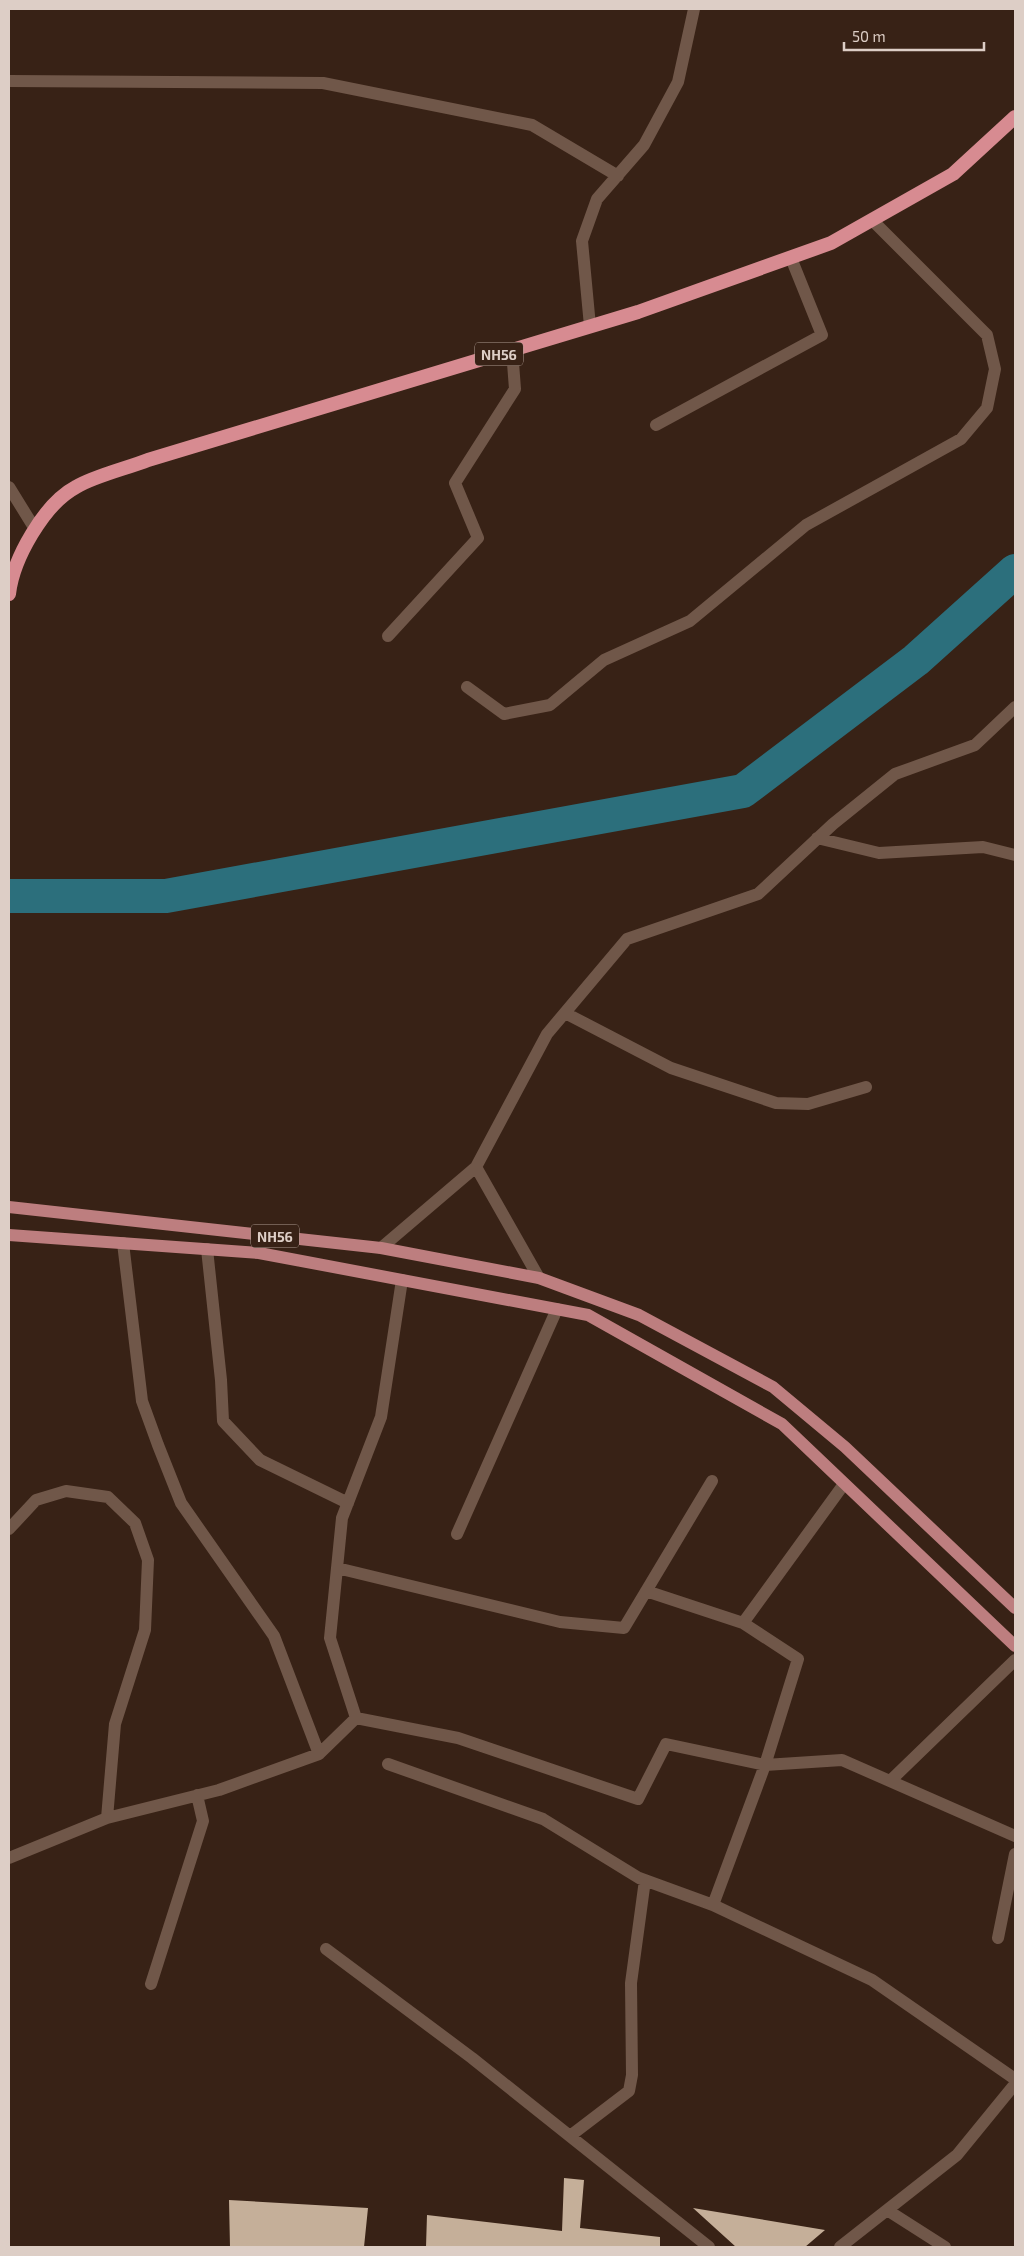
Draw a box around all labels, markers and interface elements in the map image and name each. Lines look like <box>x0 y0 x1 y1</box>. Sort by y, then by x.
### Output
scale bar <box>844 20 984 52</box>
text: 50 m <box>852 27 886 45</box>
road number: NH56 <box>475 342 523 366</box>
road number: NH56 <box>251 1224 299 1248</box>

